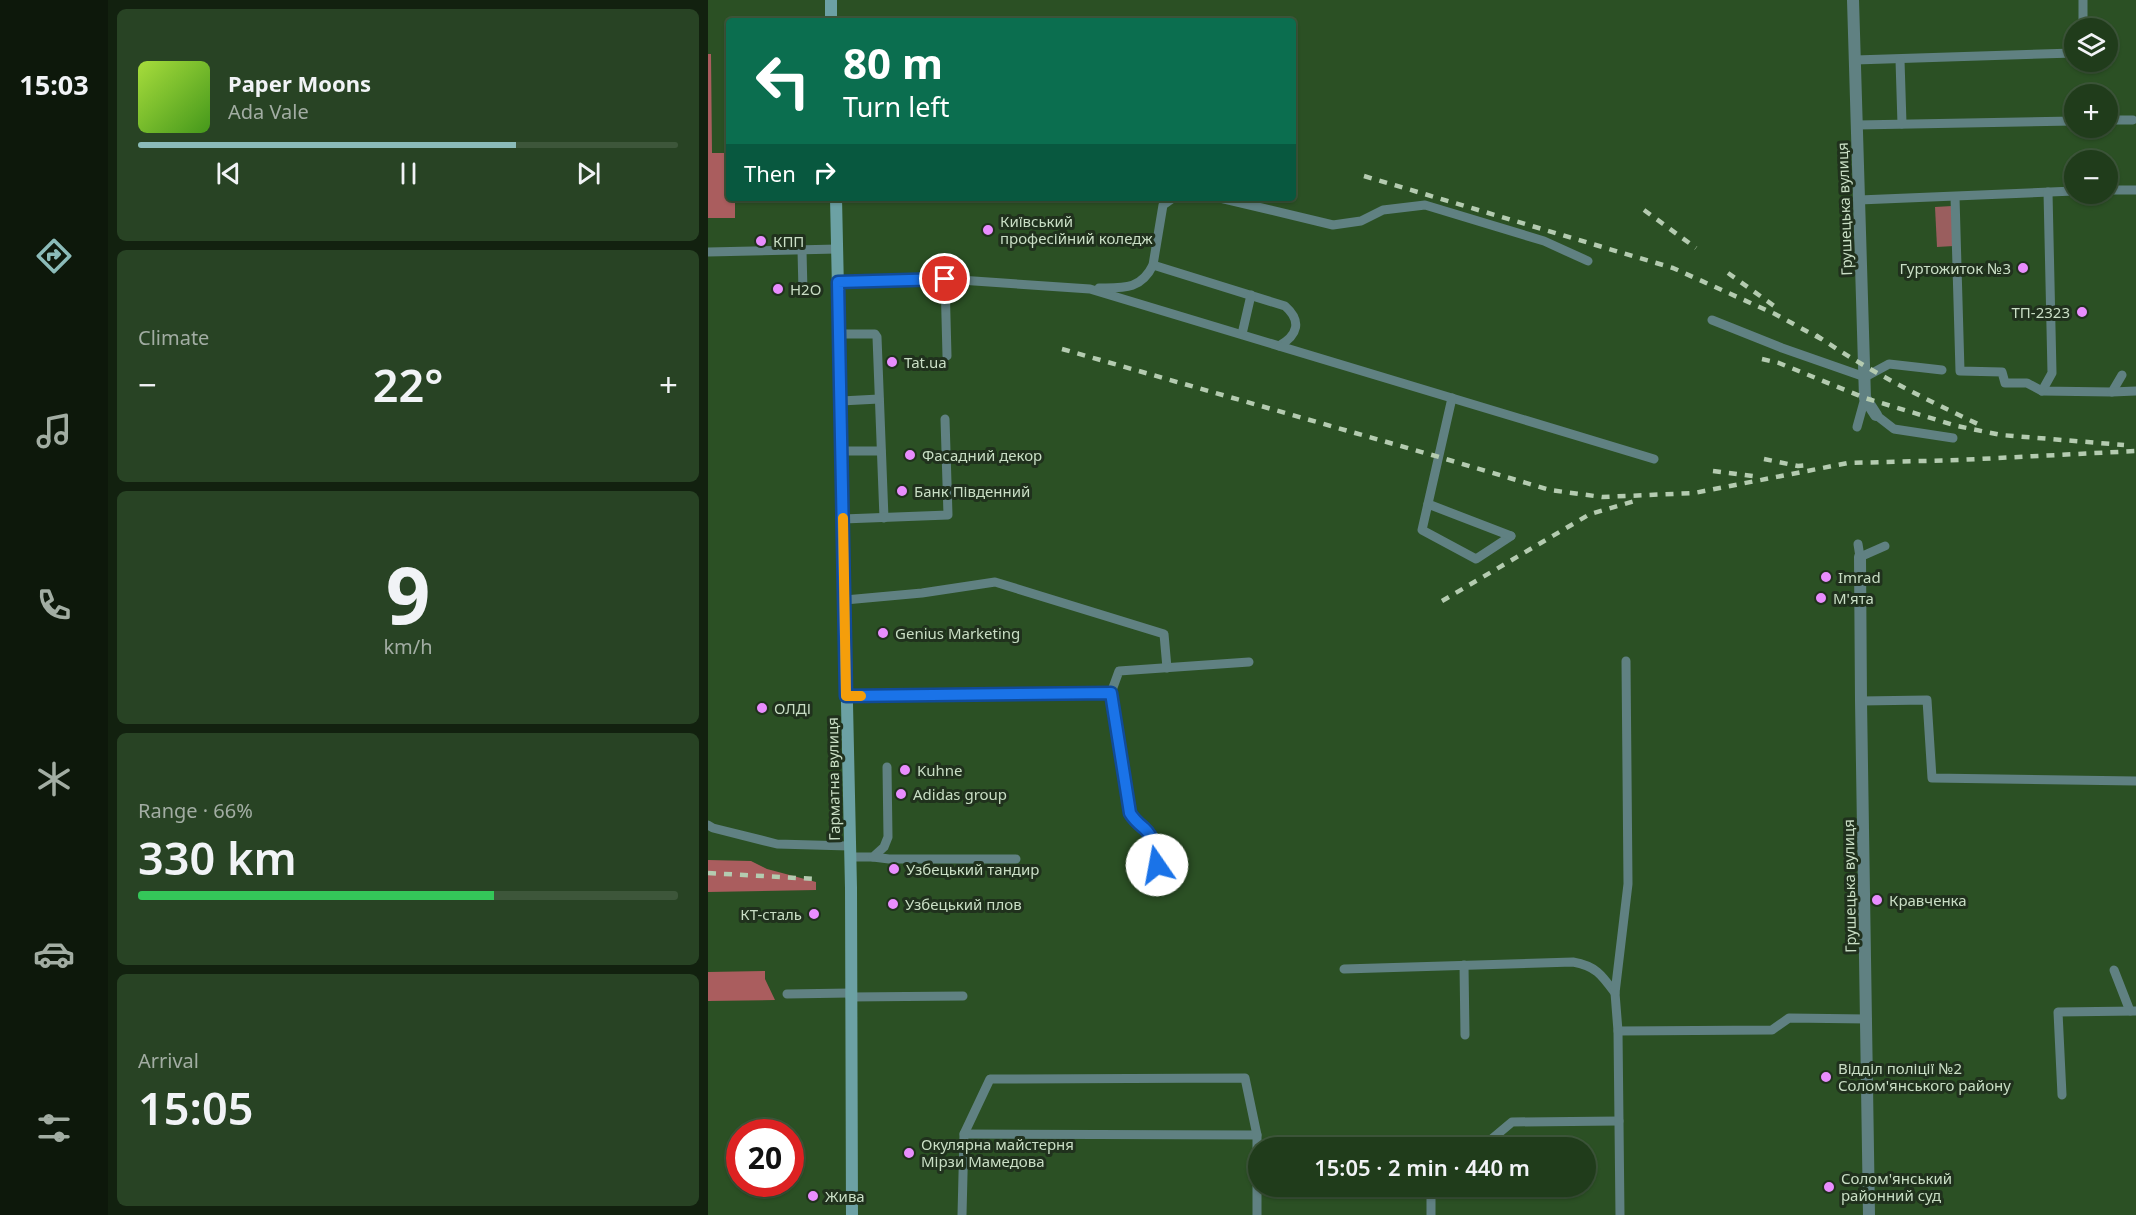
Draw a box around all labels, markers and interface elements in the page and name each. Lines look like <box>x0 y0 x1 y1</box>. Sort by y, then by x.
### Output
map controls <box>2064 18 2118 204</box>
button: layers <box>2064 18 2118 72</box>
text: 80 m <box>843 34 943 91</box>
icon: left <box>744 42 822 120</box>
text: 15:03 <box>19 66 89 103</box>
text: Paper Moons <box>228 68 371 98</box>
button: + <box>2064 84 2118 138</box>
text: Turn left <box>843 88 949 125</box>
text: Ada Vale <box>228 98 309 125</box>
street label: Грушецька вулиця <box>1832 142 1856 276</box>
button: − <box>2064 150 2118 204</box>
icon: right <box>808 156 841 189</box>
icon: previous <box>212 157 245 190</box>
icon: pause <box>392 157 425 190</box>
icon: next <box>572 157 605 190</box>
text: Then <box>744 158 796 188</box>
place label: Київський професійний коледж <box>1000 211 1153 248</box>
marker: Київський професійний коледж <box>981 223 995 237</box>
place label: КПП <box>773 231 804 251</box>
marker: КПП <box>754 234 768 248</box>
icon: directions <box>33 235 75 277</box>
pin <box>919 253 970 304</box>
place label: Гуртожиток №3 <box>1899 258 2011 278</box>
marker: Гуртожиток №3 <box>2016 261 2030 275</box>
icon: arrive <box>928 262 961 295</box>
place label: H2O <box>790 279 821 299</box>
marker: H2O <box>771 282 785 296</box>
place label: ТП-2323 <box>2012 302 2070 322</box>
marker: ТП-2323 <box>2075 305 2089 319</box>
text: Climate <box>138 324 209 351</box>
place label: Tat.ua <box>904 352 947 372</box>
text: 22° <box>373 354 443 415</box>
marker: Tat.ua <box>885 355 899 369</box>
text: − <box>138 362 157 407</box>
text: + <box>659 362 678 407</box>
icon: music <box>33 410 75 452</box>
place label: Фасадний декор <box>922 445 1042 465</box>
marker: Фасадний декор <box>903 448 917 462</box>
place label: Банк Південний <box>914 481 1030 501</box>
marker: Банк Південний <box>895 484 909 498</box>
text: 9 <box>386 541 430 647</box>
place label: Imrad <box>1838 567 1881 587</box>
marker: Imrad <box>1819 570 1833 584</box>
icon: phone <box>33 584 75 626</box>
place label: М'ята <box>1833 588 1874 608</box>
marker: М'ята <box>1814 591 1828 605</box>
place label: Genius Marketing <box>895 623 1020 643</box>
marker: Genius Marketing <box>876 626 890 640</box>
text: km/h <box>383 633 433 660</box>
place label: ОЛДІ <box>774 698 811 718</box>
marker: ОЛДІ <box>755 701 769 715</box>
street label: Гарматна вулиця <box>822 717 844 841</box>
icon: climate <box>33 758 75 800</box>
place label: Kuhne <box>917 760 963 780</box>
marker: Kuhne <box>898 763 912 777</box>
place label: Adidas group <box>913 784 1007 804</box>
marker: Adidas group <box>894 787 908 801</box>
text: Range · 66% <box>138 797 253 824</box>
street label: Грушецька вулиця <box>1838 819 1860 953</box>
text: 330 km <box>138 827 297 888</box>
position arrow <box>1125 833 1189 897</box>
place label: Узбецький тандир <box>906 859 1039 879</box>
marker: Узбецький тандир <box>887 862 901 876</box>
place label: Кравченка <box>1889 890 1967 910</box>
marker: Кравченка <box>1870 893 1884 907</box>
place label: Узбецький плов <box>905 894 1022 914</box>
marker: Узбецький плов <box>886 897 900 911</box>
place label: КТ-сталь <box>740 904 802 924</box>
marker: КТ-сталь <box>807 907 821 921</box>
icon: car <box>33 933 75 975</box>
text: Arrival <box>138 1047 199 1074</box>
place label: Відділ поліції №2 Солом'янського району <box>1838 1058 2011 1095</box>
marker: Відділ поліції №2 Солом'янського району <box>1819 1070 1833 1084</box>
text: 15:05 <box>138 1077 253 1138</box>
icon: filters <box>33 1107 75 1149</box>
speed limit sign: 20 <box>726 1119 804 1197</box>
place label: Окулярна майстерня Мірзи Мамедова <box>921 1134 1074 1171</box>
marker: Окулярна майстерня Мірзи Мамедова <box>902 1146 916 1160</box>
text: 15:05 · 2 min · 440 m <box>1314 1152 1530 1182</box>
place label: Солом'янський районний суд <box>1841 1168 1952 1205</box>
marker: Солом'янський районний суд <box>1822 1180 1836 1194</box>
place label: Жива <box>825 1186 865 1206</box>
marker: Жива <box>806 1189 820 1203</box>

